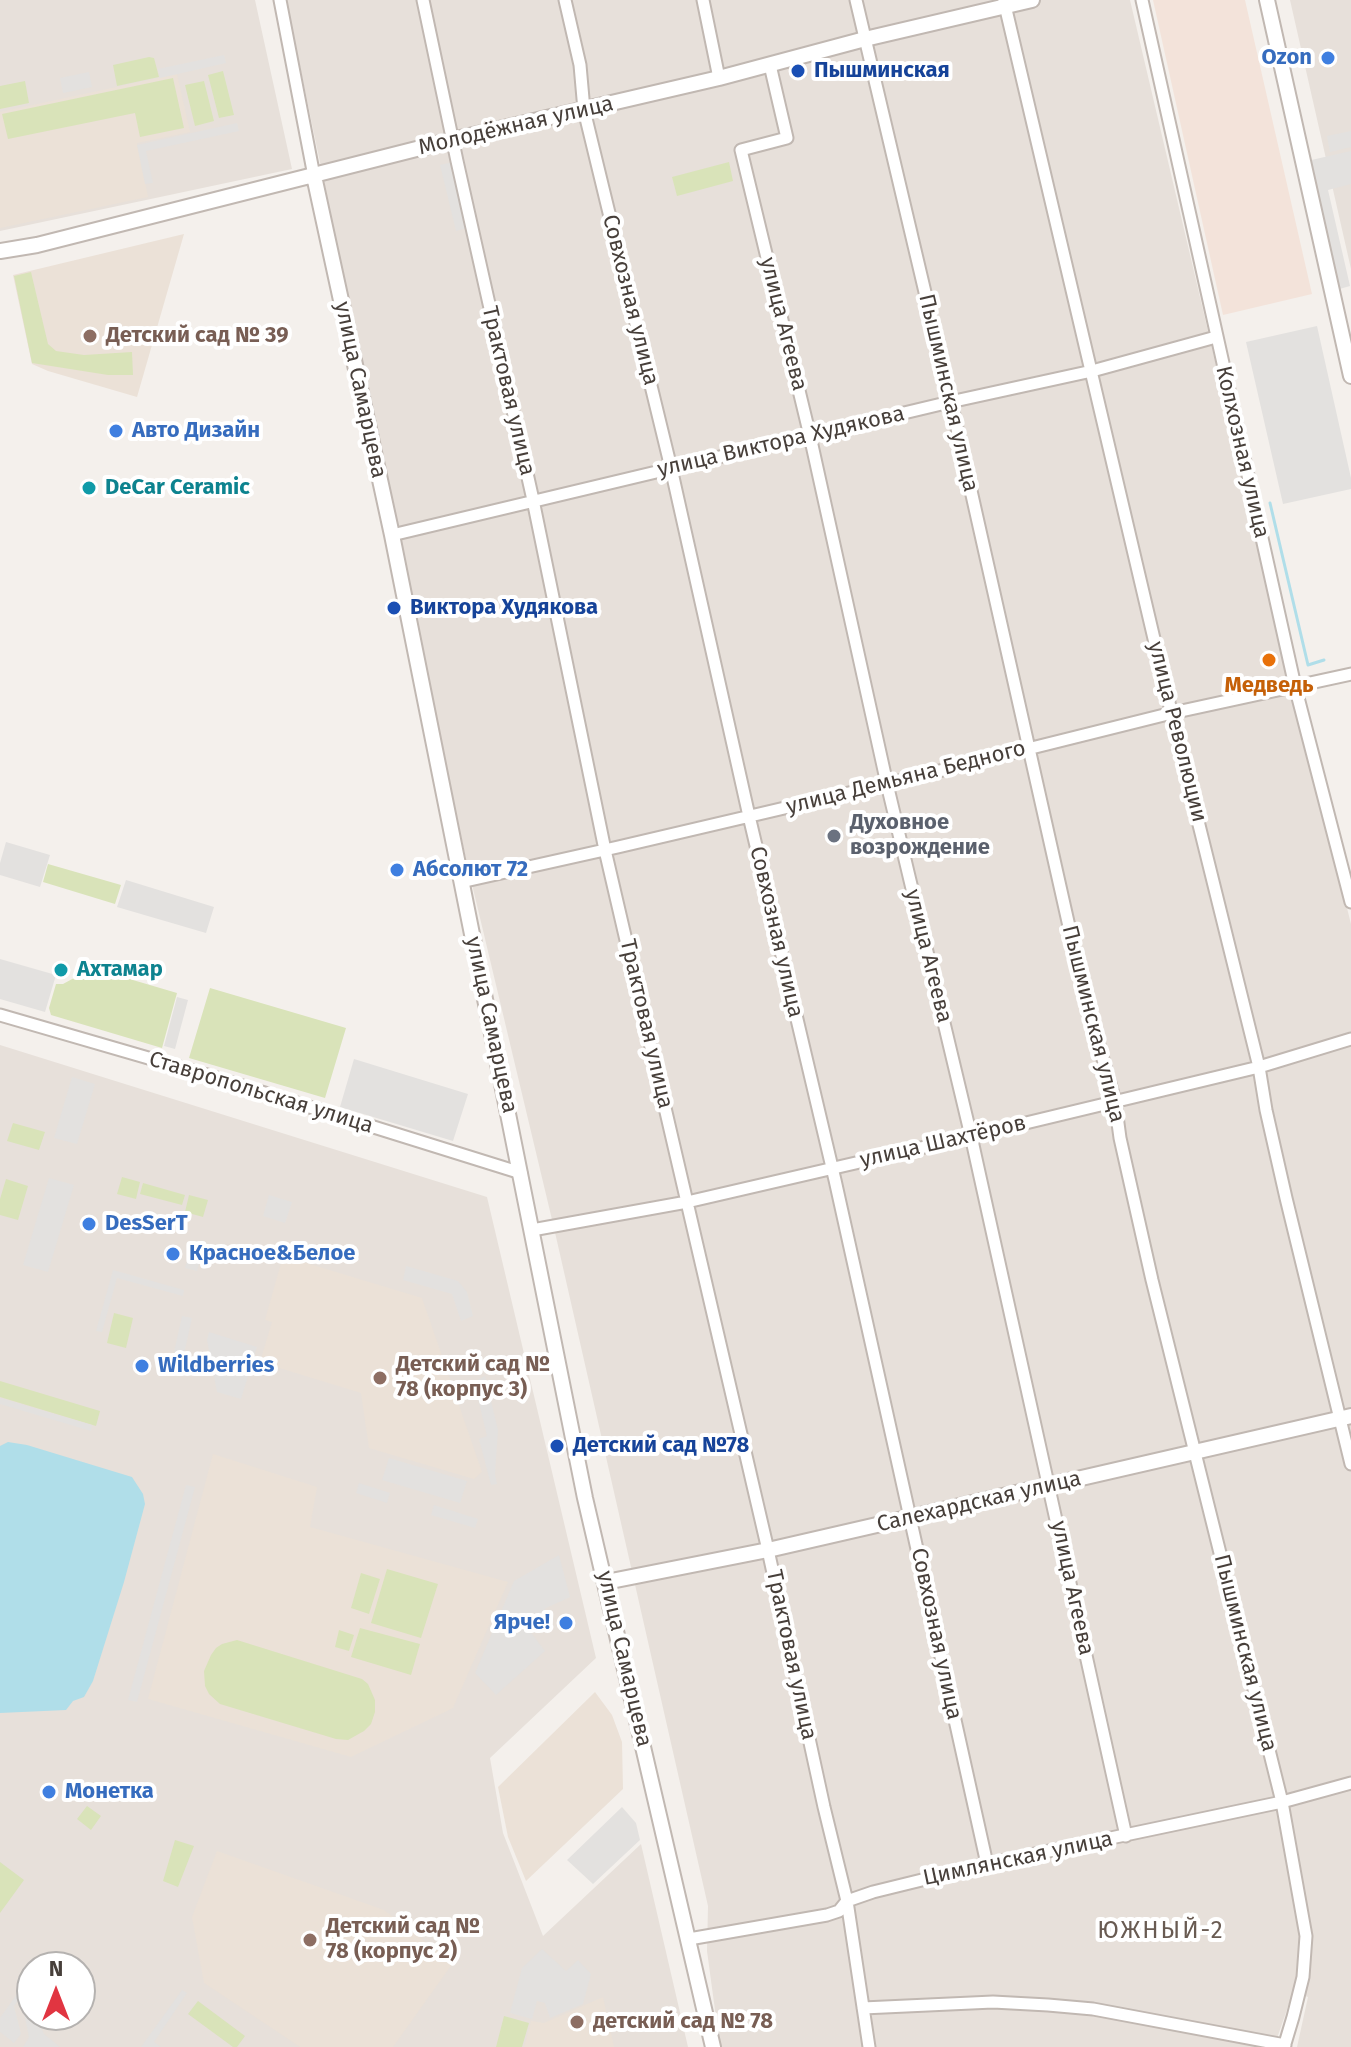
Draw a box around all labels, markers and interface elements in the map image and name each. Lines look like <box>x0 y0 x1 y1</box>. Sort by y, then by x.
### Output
place label: Ozon <box>1262 45 1312 71</box>
marker: Ozon <box>1319 49 1337 67</box>
place label: Пышминская <box>814 58 950 84</box>
marker: Пышминская <box>789 62 807 80</box>
street label: Молодёжная улица <box>416 91 616 161</box>
street label: Совхозная улица <box>596 212 664 388</box>
street label: улица Агеева <box>754 254 812 394</box>
street label: Пышминская улица <box>912 291 984 495</box>
street label: улица Самарцева <box>328 299 392 481</box>
street label: Трактовая улица <box>476 304 540 478</box>
place label: Детский сад № 39 <box>106 323 289 349</box>
marker: Детский сад № 39 <box>81 327 99 345</box>
street label: Колхозная улица <box>1209 363 1275 541</box>
street label: улица Виктора Худякова <box>655 401 907 483</box>
place label: Авто Дизайн <box>132 418 260 444</box>
marker: Авто Дизайн <box>107 422 125 440</box>
place label: DeCar Ceramic <box>105 475 250 501</box>
marker: DeCar Ceramic <box>80 479 98 497</box>
place label: Виктора Худякова <box>410 595 598 621</box>
marker: Виктора Худякова <box>385 599 403 617</box>
street label: улица Революции <box>1142 639 1212 825</box>
marker: Медведь <box>1260 651 1278 669</box>
place label: Медведь <box>1224 673 1314 699</box>
street label: улица Демьяна Бедного <box>783 735 1029 821</box>
place label: Духовное возрождение <box>850 810 990 862</box>
marker: Духовное возрождение <box>825 827 843 845</box>
street label: Совхозная улица <box>743 844 809 1020</box>
place label: Абсолют 72 <box>413 857 528 883</box>
marker: Абсолют 72 <box>388 861 406 879</box>
street label: улица Агеева <box>899 886 957 1026</box>
street label: Пышминская улица <box>1056 923 1130 1125</box>
street label: улица Самарцева <box>459 934 523 1116</box>
street label: Трактовая улица <box>614 937 678 1111</box>
place label: Ахтамар <box>77 957 163 983</box>
marker: Ахтамар <box>52 961 70 979</box>
street label: Ставропольская улица <box>146 1046 376 1140</box>
street label: улица Шахтёров <box>857 1110 1029 1174</box>
place label: DesSerT <box>105 1211 188 1237</box>
marker: DesSerT <box>80 1215 98 1233</box>
place label: Красное&Белое <box>189 1241 355 1267</box>
marker: Красное&Белое <box>164 1245 182 1263</box>
place label: Детский сад № 78 (корпус 3) <box>396 1352 550 1404</box>
place label: Wildberries <box>158 1353 274 1379</box>
marker: Wildberries <box>133 1357 151 1375</box>
marker: Детский сад № 78 (корпус 3) <box>371 1369 389 1387</box>
place label: Детский сад №78 <box>573 1433 749 1459</box>
marker: Детский сад №78 <box>548 1437 566 1455</box>
street label: Салехардская улица <box>874 1466 1084 1538</box>
street label: улица Агеева <box>1045 1518 1099 1658</box>
street label: Совхозная улица <box>905 1546 967 1722</box>
street label: Пышминская улица <box>1208 1552 1282 1754</box>
street label: улица Самарцева <box>591 1568 657 1750</box>
street label: Трактовая улица <box>760 1568 822 1742</box>
place label: Ярче! <box>494 1610 550 1636</box>
marker: Ярче! <box>557 1614 575 1632</box>
place label: Монетка <box>65 1779 154 1805</box>
marker: Монетка <box>40 1783 58 1801</box>
street label: Цимлянская улица <box>921 1826 1115 1892</box>
place label: Детский сад № 78 (корпус 2) <box>326 1914 480 1966</box>
district label: ЮЖНЫЙ-2 <box>1097 1917 1225 1945</box>
marker: Детский сад № 78 (корпус 2) <box>301 1931 319 1949</box>
north arrow <box>16 1951 96 2031</box>
text: N <box>49 1955 63 1982</box>
place label: детский сад № 78 <box>593 2009 773 2035</box>
marker: детский сад № 78 <box>568 2013 586 2031</box>

